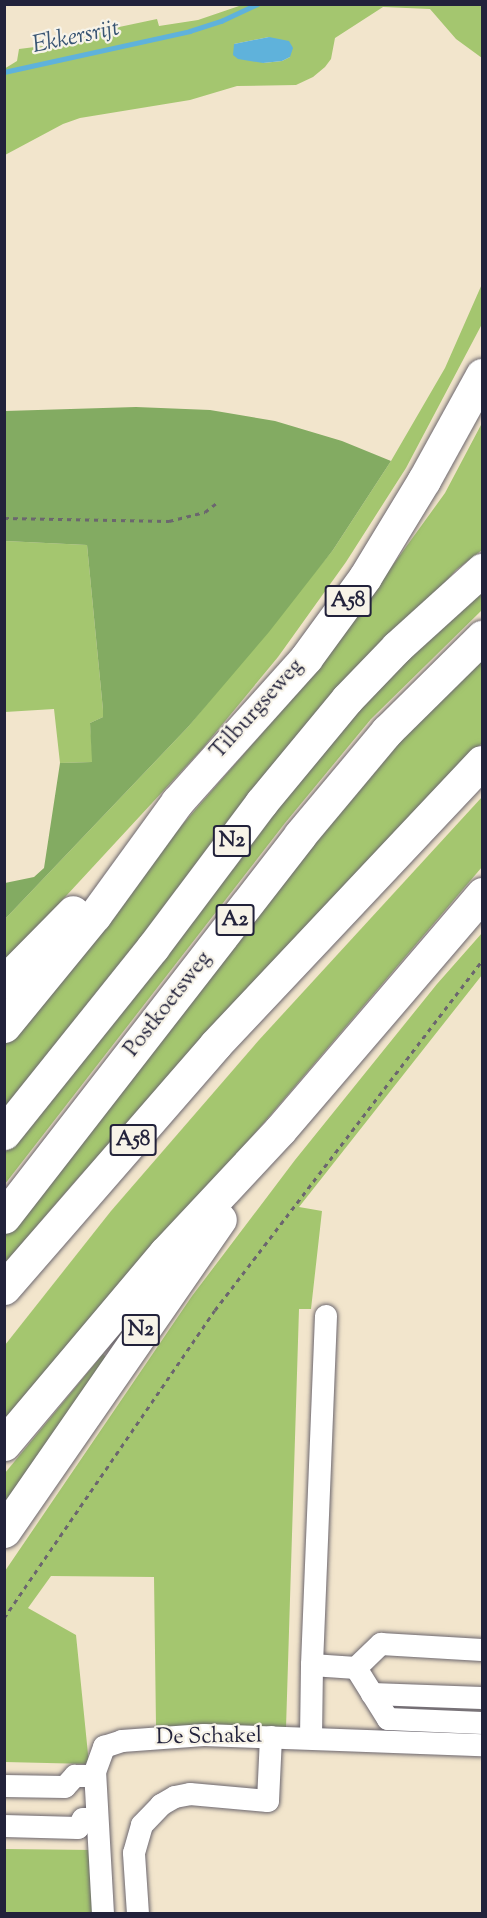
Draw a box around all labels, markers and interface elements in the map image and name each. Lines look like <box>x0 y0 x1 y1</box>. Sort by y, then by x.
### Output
water label: Ekkersrijt <box>30 15 122 61</box>
road number: A58 <box>324 583 372 619</box>
street label: Tilburgseweg <box>206 654 310 766</box>
road number: N2 <box>212 823 252 859</box>
road number: A2 <box>216 902 254 938</box>
street label: Postkoetsweg <box>120 947 218 1063</box>
road number: A58 <box>109 1122 157 1158</box>
road number: N2 <box>122 1312 160 1348</box>
street label: De Schakel <box>156 1724 262 1752</box>

